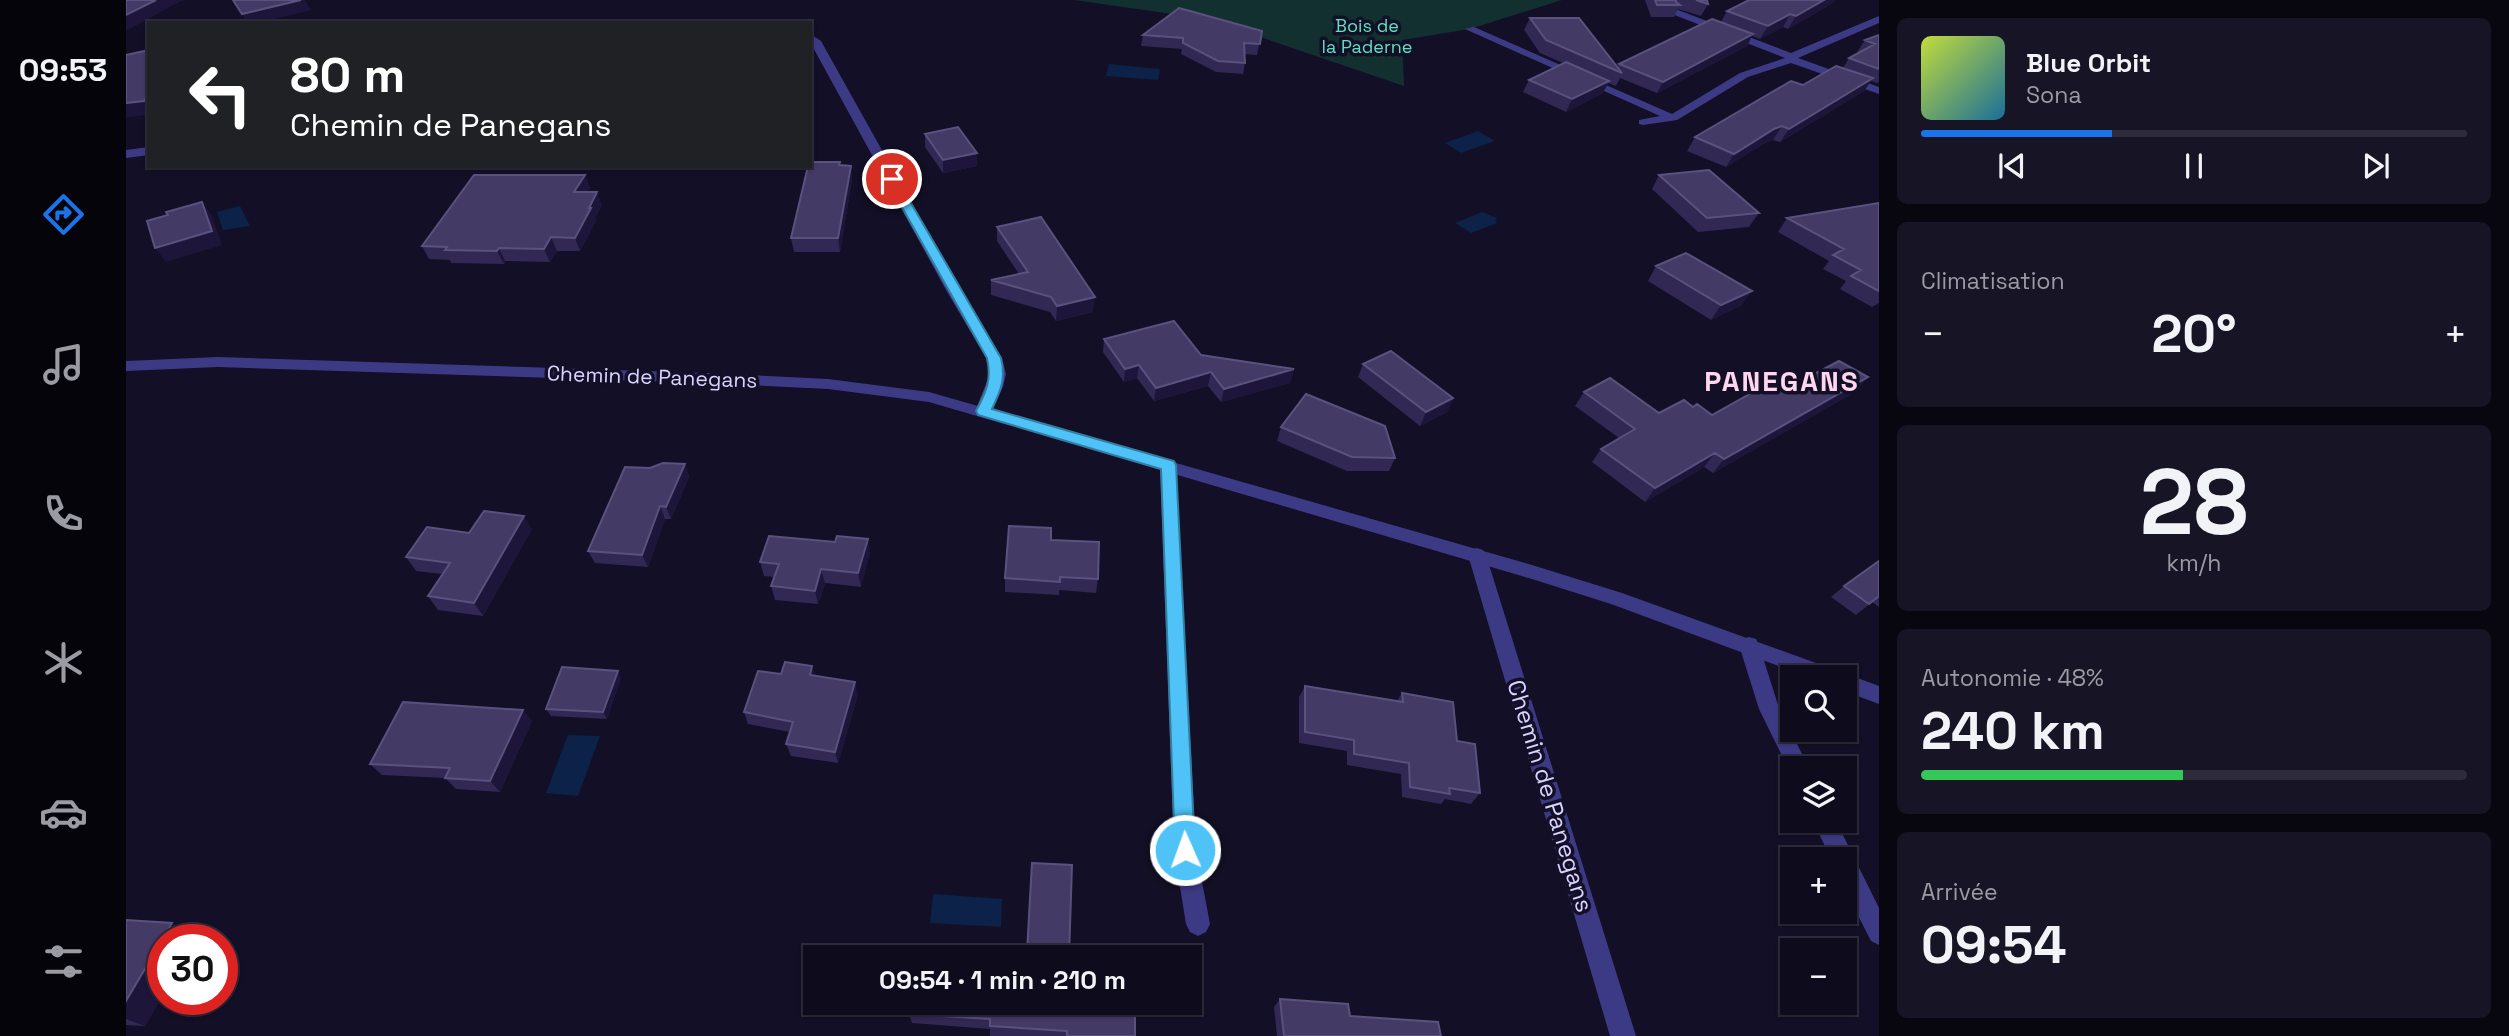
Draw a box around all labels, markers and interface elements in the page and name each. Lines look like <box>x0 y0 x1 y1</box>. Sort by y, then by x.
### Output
park label: Bois de la Paderne <box>1322 14 1412 58</box>
text: 80 m <box>290 44 405 106</box>
text: Blue Orbit <box>2026 46 2151 80</box>
icon: left <box>175 49 266 140</box>
text: 09:53 <box>19 50 107 90</box>
text: Sona <box>2026 80 2082 110</box>
text: Chemin de Panegans <box>290 105 611 145</box>
icon: previous <box>1993 147 2031 185</box>
icon: pause <box>2175 147 2213 185</box>
icon: next <box>2357 147 2395 185</box>
pin <box>862 149 922 209</box>
icon: arrive <box>873 160 911 198</box>
icon: directions <box>39 190 88 239</box>
text: Climatisation <box>1921 266 2065 296</box>
text: 20° <box>2151 301 2237 367</box>
text: − <box>1921 310 1945 358</box>
text: + <box>2443 310 2467 358</box>
icon: music <box>39 340 88 389</box>
street label: Chemin de Panegans <box>546 359 758 394</box>
district label: PANEGANS <box>1704 363 1860 399</box>
text: 28 <box>2140 444 2248 561</box>
icon: phone <box>39 489 88 538</box>
text: km/h <box>2167 548 2221 578</box>
icon: climate <box>39 638 88 687</box>
text: Autonomie · 48% <box>1921 663 2104 693</box>
map controls <box>1780 665 1857 1015</box>
button: search <box>1780 665 1857 742</box>
street label: Chemin de Panegans <box>1500 676 1601 916</box>
text: 240 km <box>1921 698 2105 764</box>
button: layers <box>1780 756 1857 833</box>
icon: car <box>39 788 88 837</box>
position arrow <box>1148 813 1222 887</box>
button: + <box>1780 847 1857 924</box>
text: Arrivée <box>1921 877 1998 907</box>
text: 09:54 <box>1921 912 2067 978</box>
speed limit sign: 30 <box>147 924 238 1015</box>
icon: filters <box>39 937 88 986</box>
button: − <box>1780 938 1857 1015</box>
text: 09:54 · 1 min · 210 m <box>879 963 1126 997</box>

